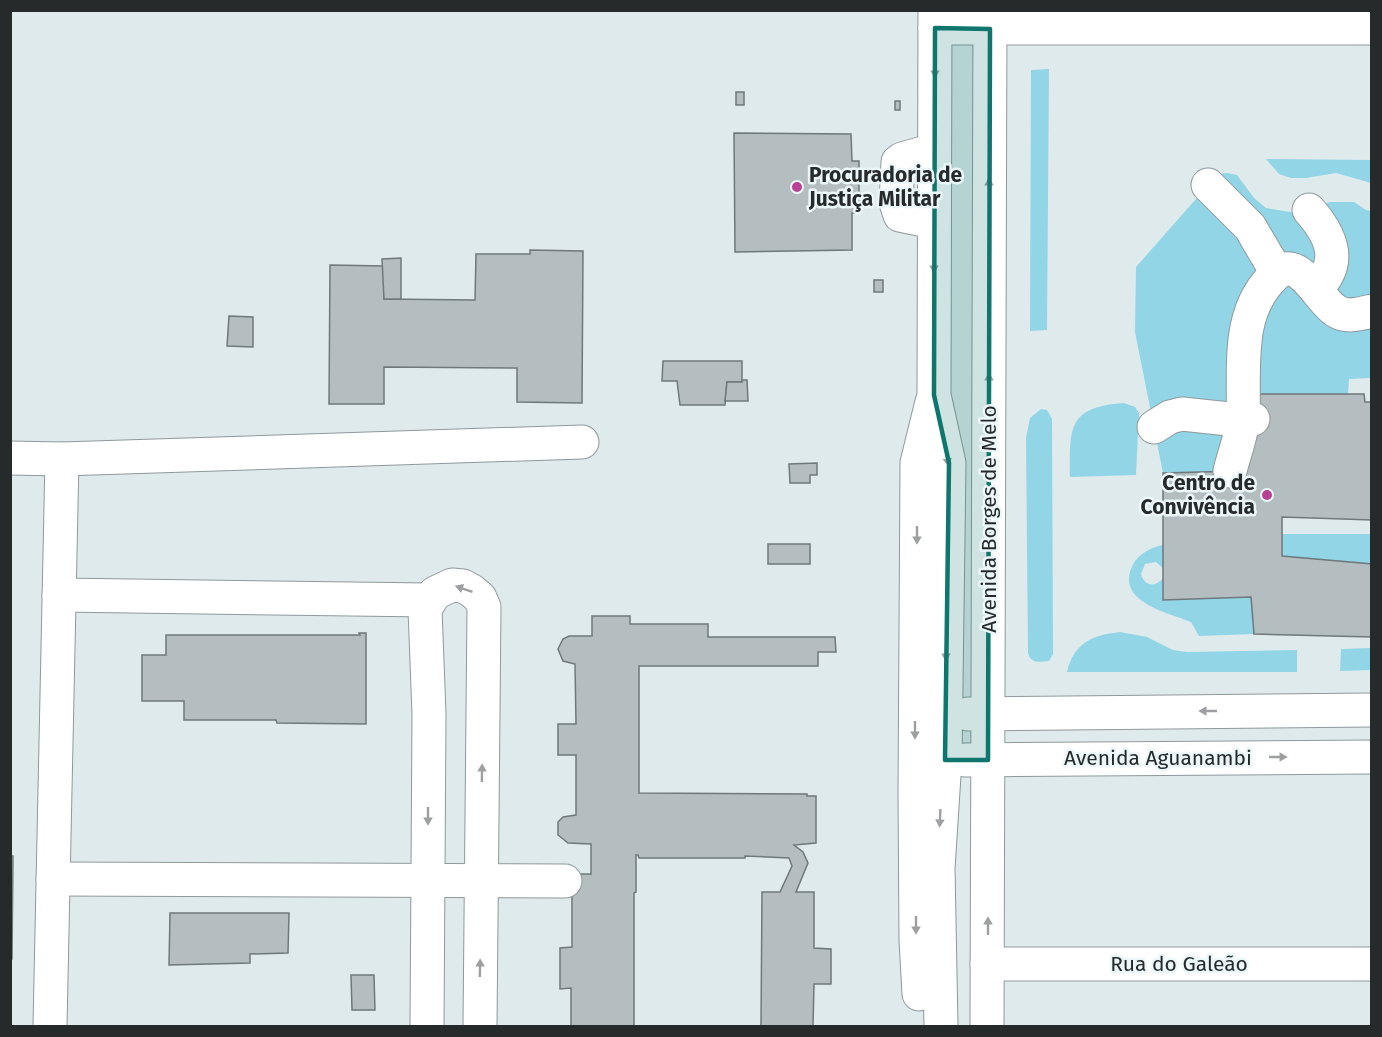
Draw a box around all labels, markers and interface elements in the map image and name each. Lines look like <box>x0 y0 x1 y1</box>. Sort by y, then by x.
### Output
one-way arrow <box>930 59 940 78</box>
place label: Procuradoria de Justiça Militar <box>808 162 963 212</box>
one-way arrow <box>984 178 994 197</box>
marker: Procuradoria de Justiça Militar <box>790 180 804 194</box>
one-way arrow <box>929 254 939 273</box>
one-way arrow <box>984 373 994 392</box>
street label: Avenida Borges de Melo <box>976 405 1002 633</box>
one-way arrow <box>943 448 952 467</box>
place label: Centro de Convivência <box>1141 470 1255 520</box>
marker: Centro de Convivência <box>1260 488 1274 502</box>
one-way arrow <box>912 526 921 545</box>
one-way arrow <box>455 583 473 593</box>
one-way arrow <box>942 643 951 662</box>
one-way arrow <box>1199 706 1218 716</box>
one-way arrow <box>910 721 920 740</box>
street label: Avenida Aguanambi <box>1064 745 1252 771</box>
one-way arrow <box>1268 752 1287 762</box>
one-way arrow <box>478 764 487 783</box>
one-way arrow <box>423 806 433 825</box>
one-way arrow <box>936 809 945 828</box>
one-way arrow <box>911 916 921 935</box>
one-way arrow <box>983 917 993 936</box>
street label: Rua do Galeão <box>1110 951 1248 977</box>
one-way arrow <box>475 959 485 978</box>

